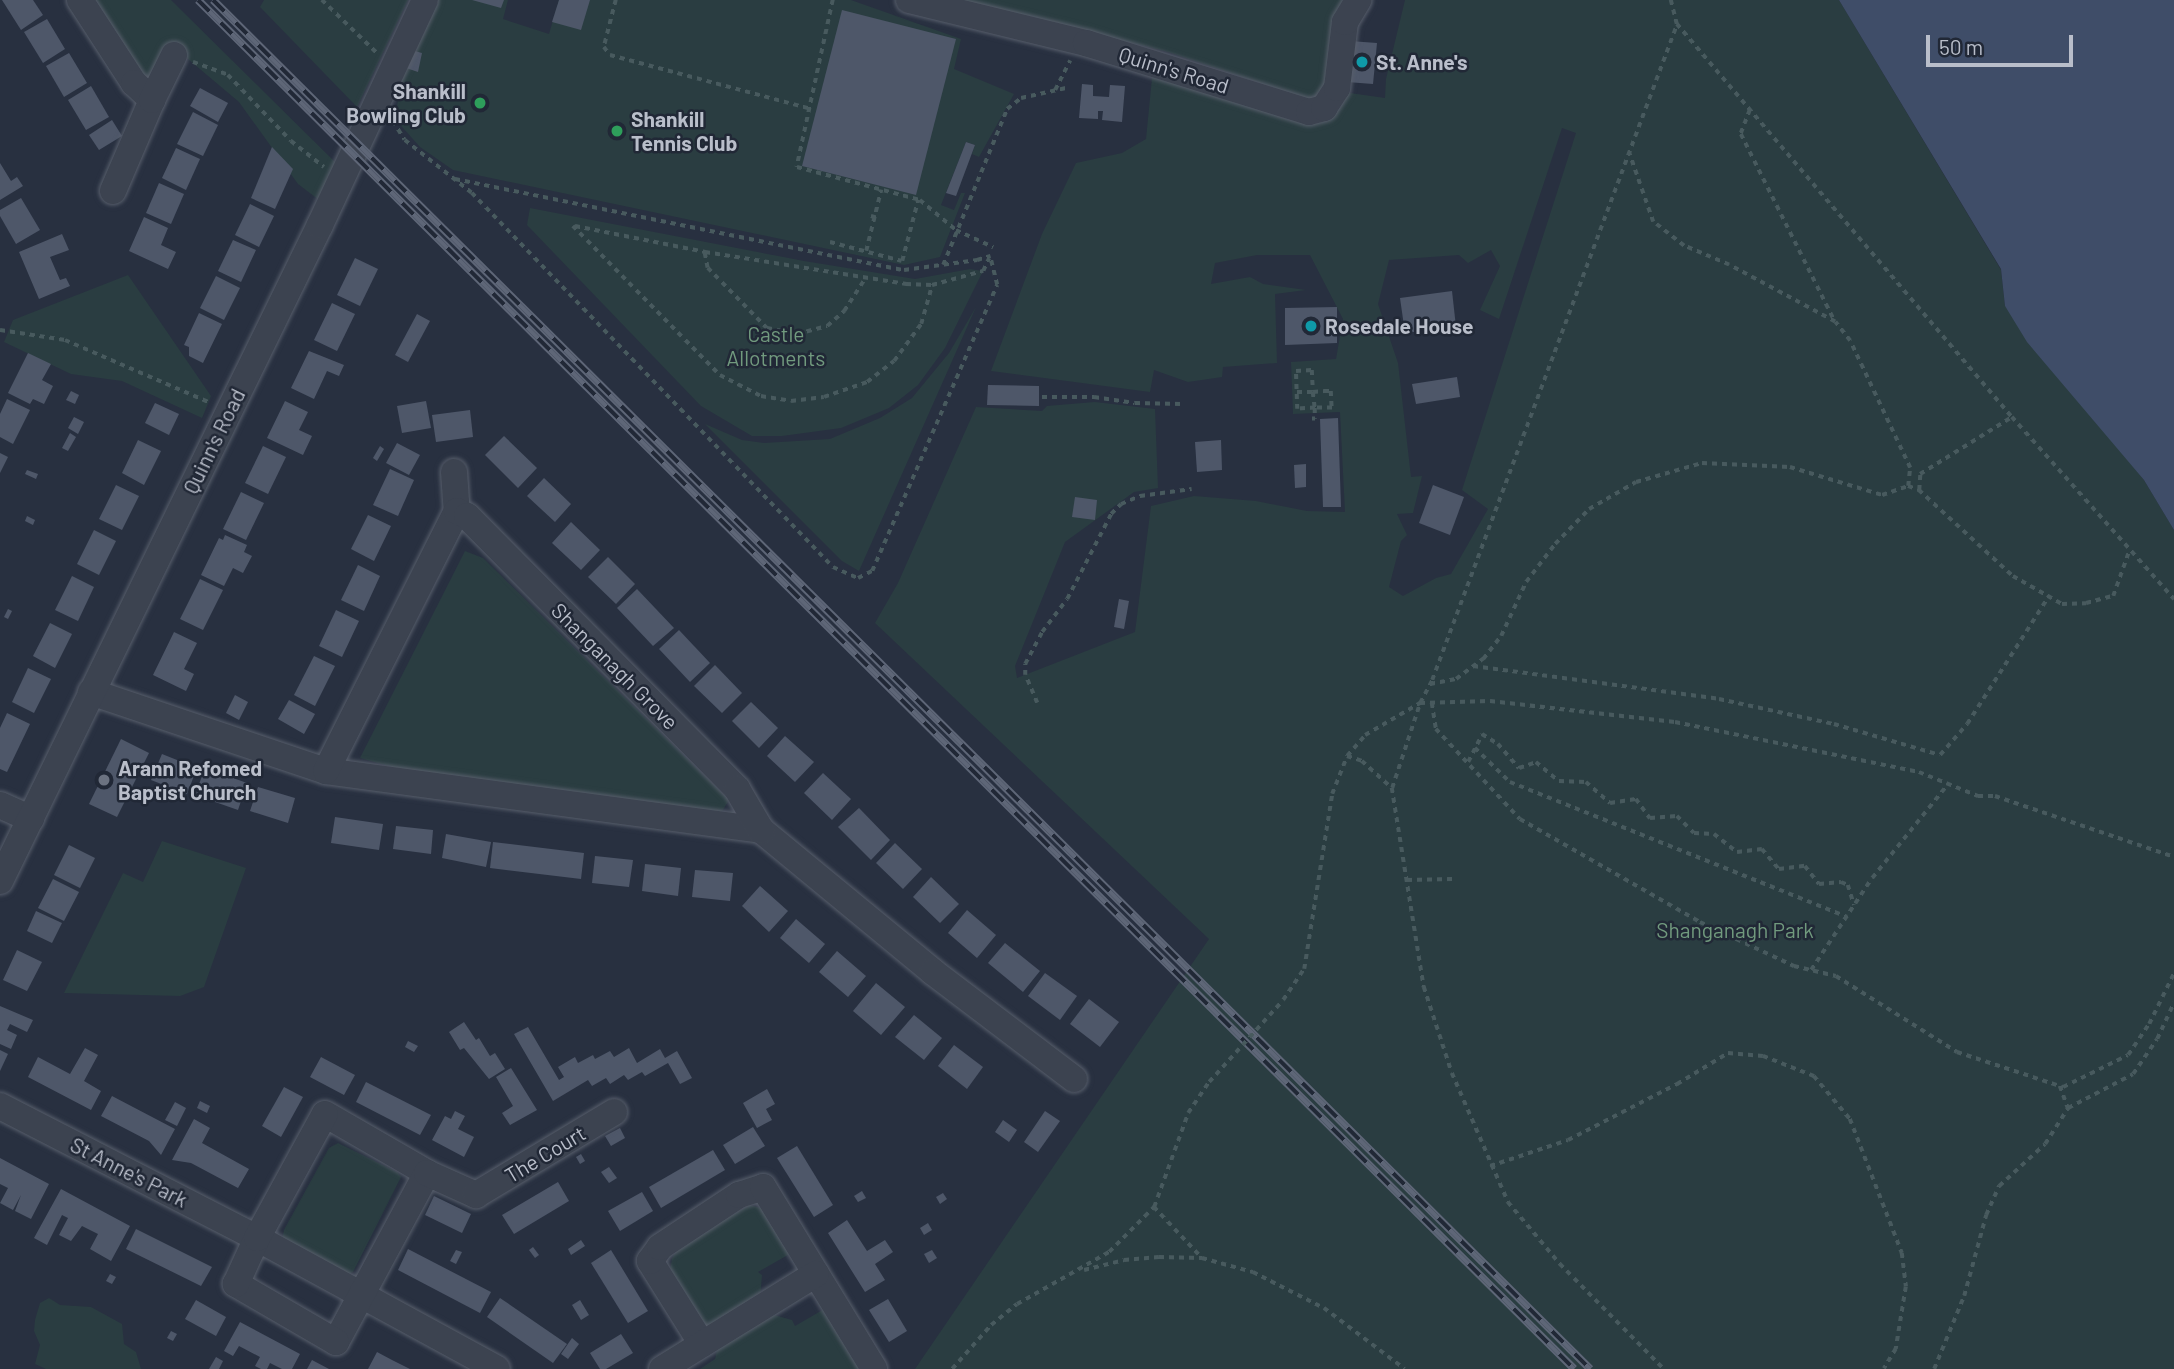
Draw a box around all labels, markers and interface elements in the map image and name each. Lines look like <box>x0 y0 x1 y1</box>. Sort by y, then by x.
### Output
scale bar <box>1929 21 2076 65</box>
text: 50 m <box>1939 34 1983 59</box>
street label: Quinn's Road <box>1116 41 1232 99</box>
place label: St. Anne's <box>1376 49 1467 75</box>
marker: St. Anne's <box>1354 54 1370 70</box>
place label: Shankill Bowling Club <box>346 78 466 128</box>
marker: Shankill Bowling Club <box>472 95 488 111</box>
place label: Shankill Tennis Club <box>631 106 737 156</box>
marker: Shankill Tennis Club <box>609 123 625 139</box>
place label: Rosedale House <box>1325 313 1474 339</box>
marker: Rosedale House <box>1303 318 1319 334</box>
park label: Castle Allotments <box>727 321 825 371</box>
street label: Quinn's Road <box>178 384 250 498</box>
street label: Shanganagh Grove <box>546 597 684 735</box>
place label: Arann Refomed Baptist Church <box>118 755 262 805</box>
marker: Arann Refomed Baptist Church <box>96 772 112 788</box>
park label: Shanganagh Park <box>1656 917 1814 943</box>
street label: The Court <box>500 1120 590 1188</box>
street label: St Anne's Park <box>66 1132 192 1212</box>

